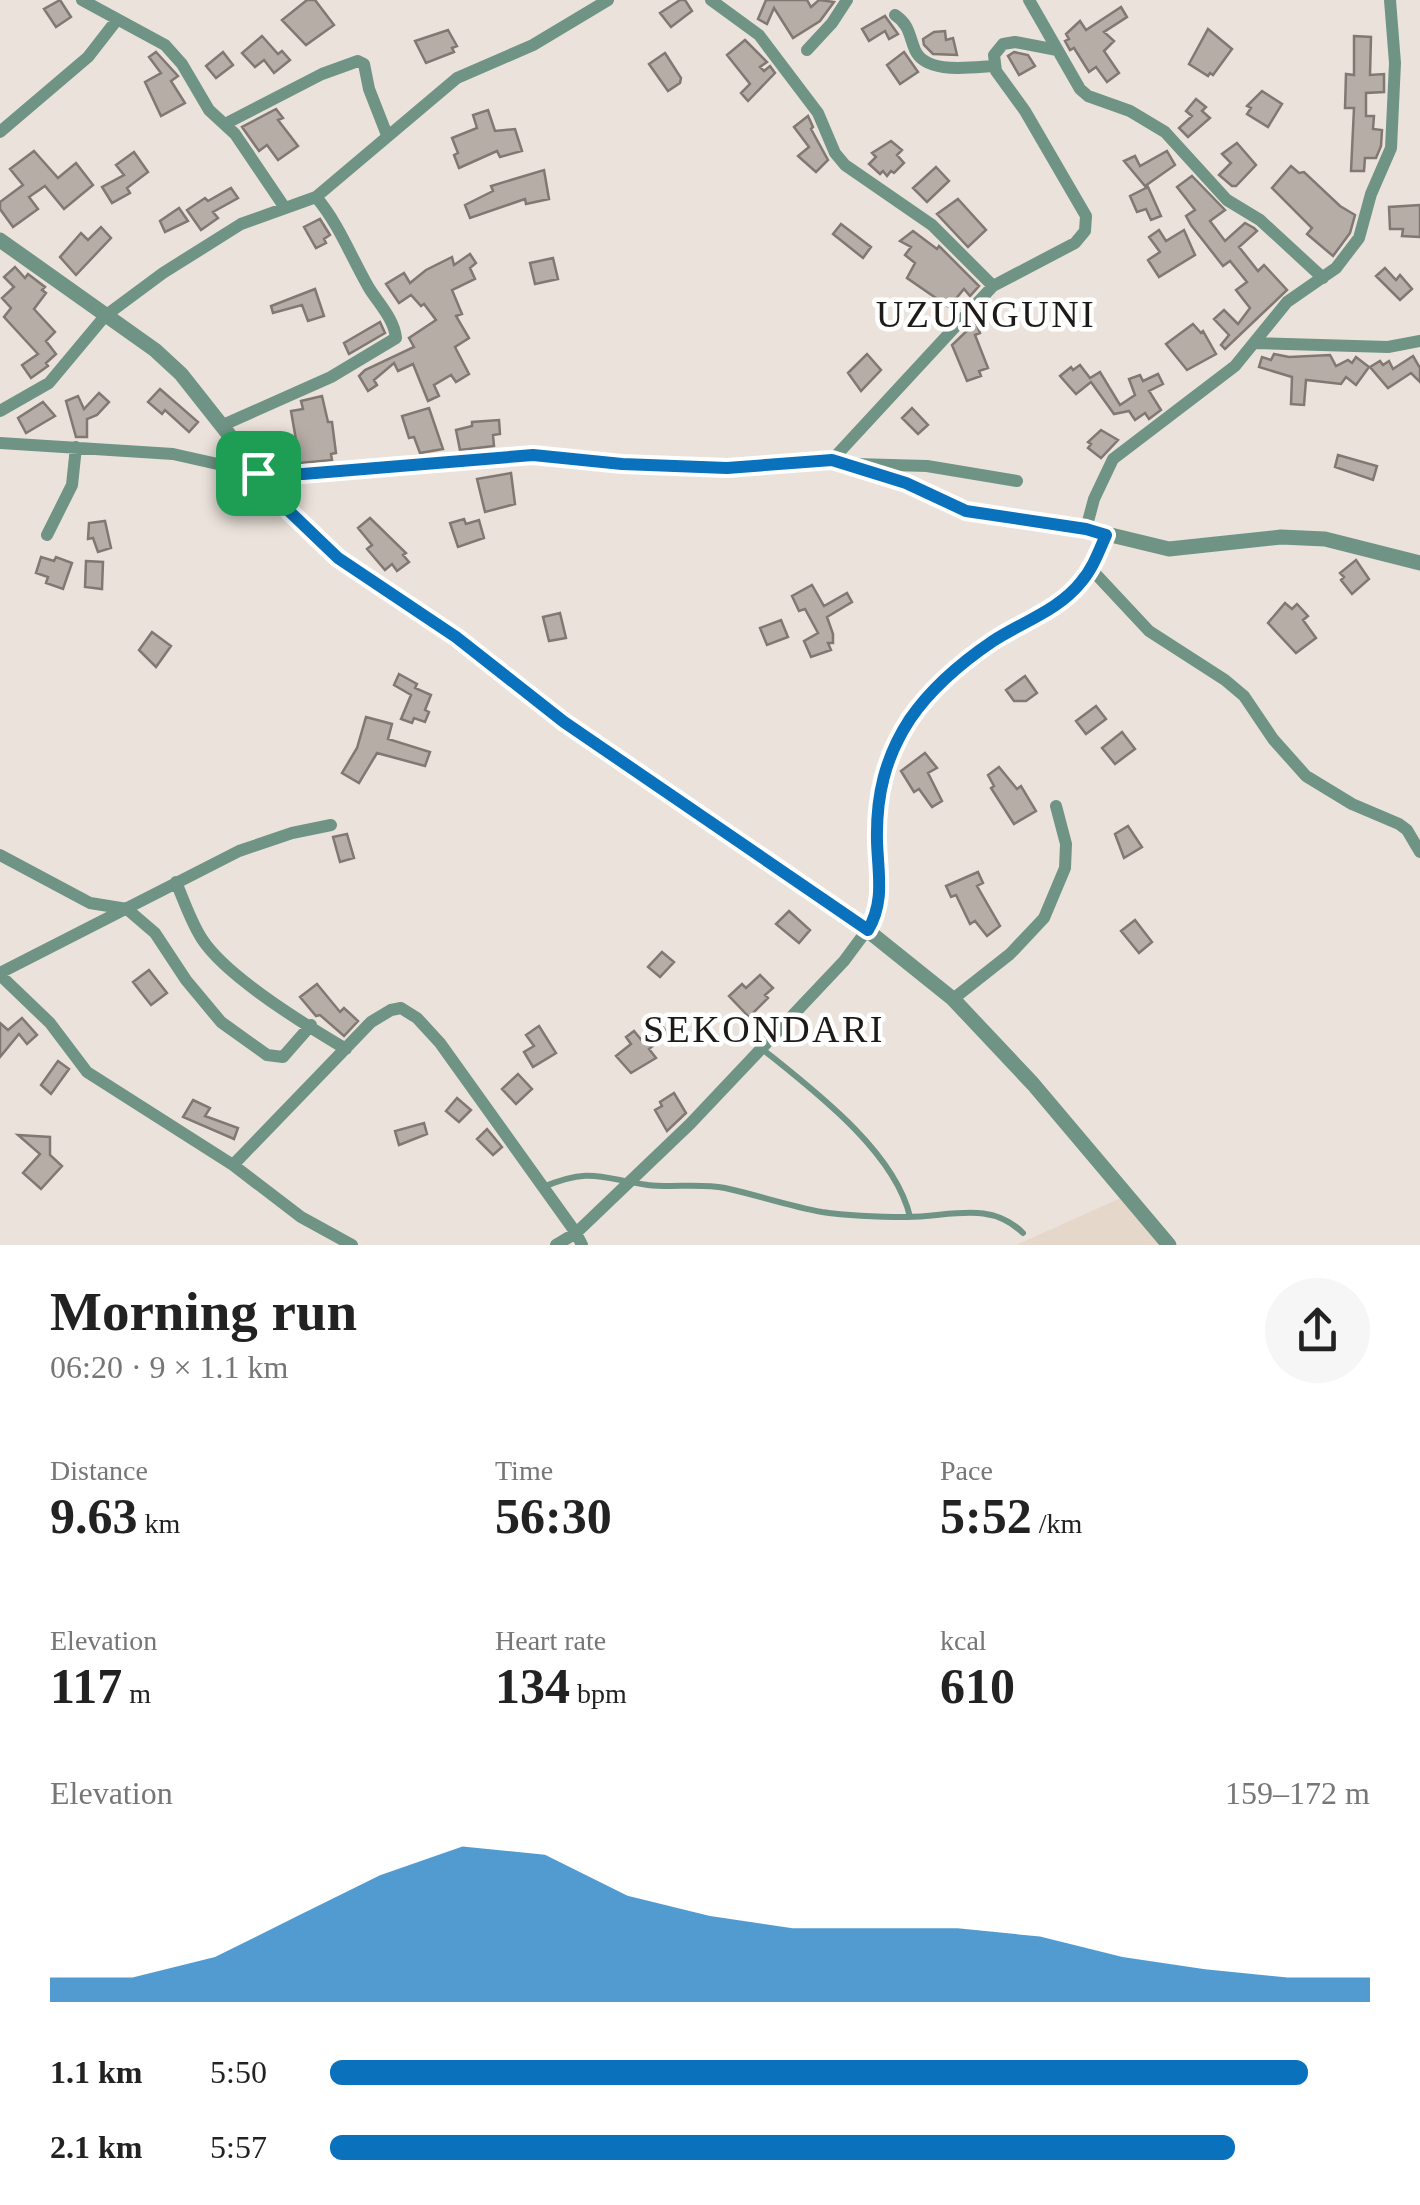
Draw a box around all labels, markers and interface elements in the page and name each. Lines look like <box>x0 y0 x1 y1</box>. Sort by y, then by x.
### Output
district label: UZUNGUNI <box>876 293 1096 335</box>
pin <box>216 431 301 516</box>
icon: arrive <box>231 446 286 501</box>
district label: SEKONDARI <box>643 1008 885 1050</box>
button: share <box>1265 1278 1370 1383</box>
text: Morning run <box>50 1281 357 1342</box>
text: 06:20 · 9 × 1.1 km <box>50 1349 288 1385</box>
text: Distance <box>50 1455 148 1486</box>
text: Time <box>495 1455 553 1486</box>
text: Pace <box>940 1455 993 1486</box>
text: 9.63 <box>50 1488 138 1544</box>
text: 56:30 <box>495 1488 612 1544</box>
text: 5:52 <box>940 1488 1032 1544</box>
text: km <box>138 1508 180 1539</box>
text: /km <box>1032 1508 1082 1539</box>
text: Elevation <box>50 1625 157 1656</box>
text: Heart rate <box>495 1625 606 1656</box>
text: kcal <box>940 1625 987 1656</box>
text: 117 <box>50 1658 122 1714</box>
text: 134 <box>495 1658 570 1714</box>
text: 610 <box>940 1658 1015 1714</box>
text: m <box>122 1678 151 1709</box>
text: bpm <box>570 1678 627 1709</box>
text: Elevation <box>50 1775 173 1811</box>
text: 159–172 m <box>1225 1775 1370 1811</box>
text: 1.1 km <box>50 2054 142 2090</box>
text: 5:50 <box>210 2054 267 2090</box>
text: 2.1 km <box>50 2129 142 2165</box>
text: 5:57 <box>210 2129 267 2165</box>

